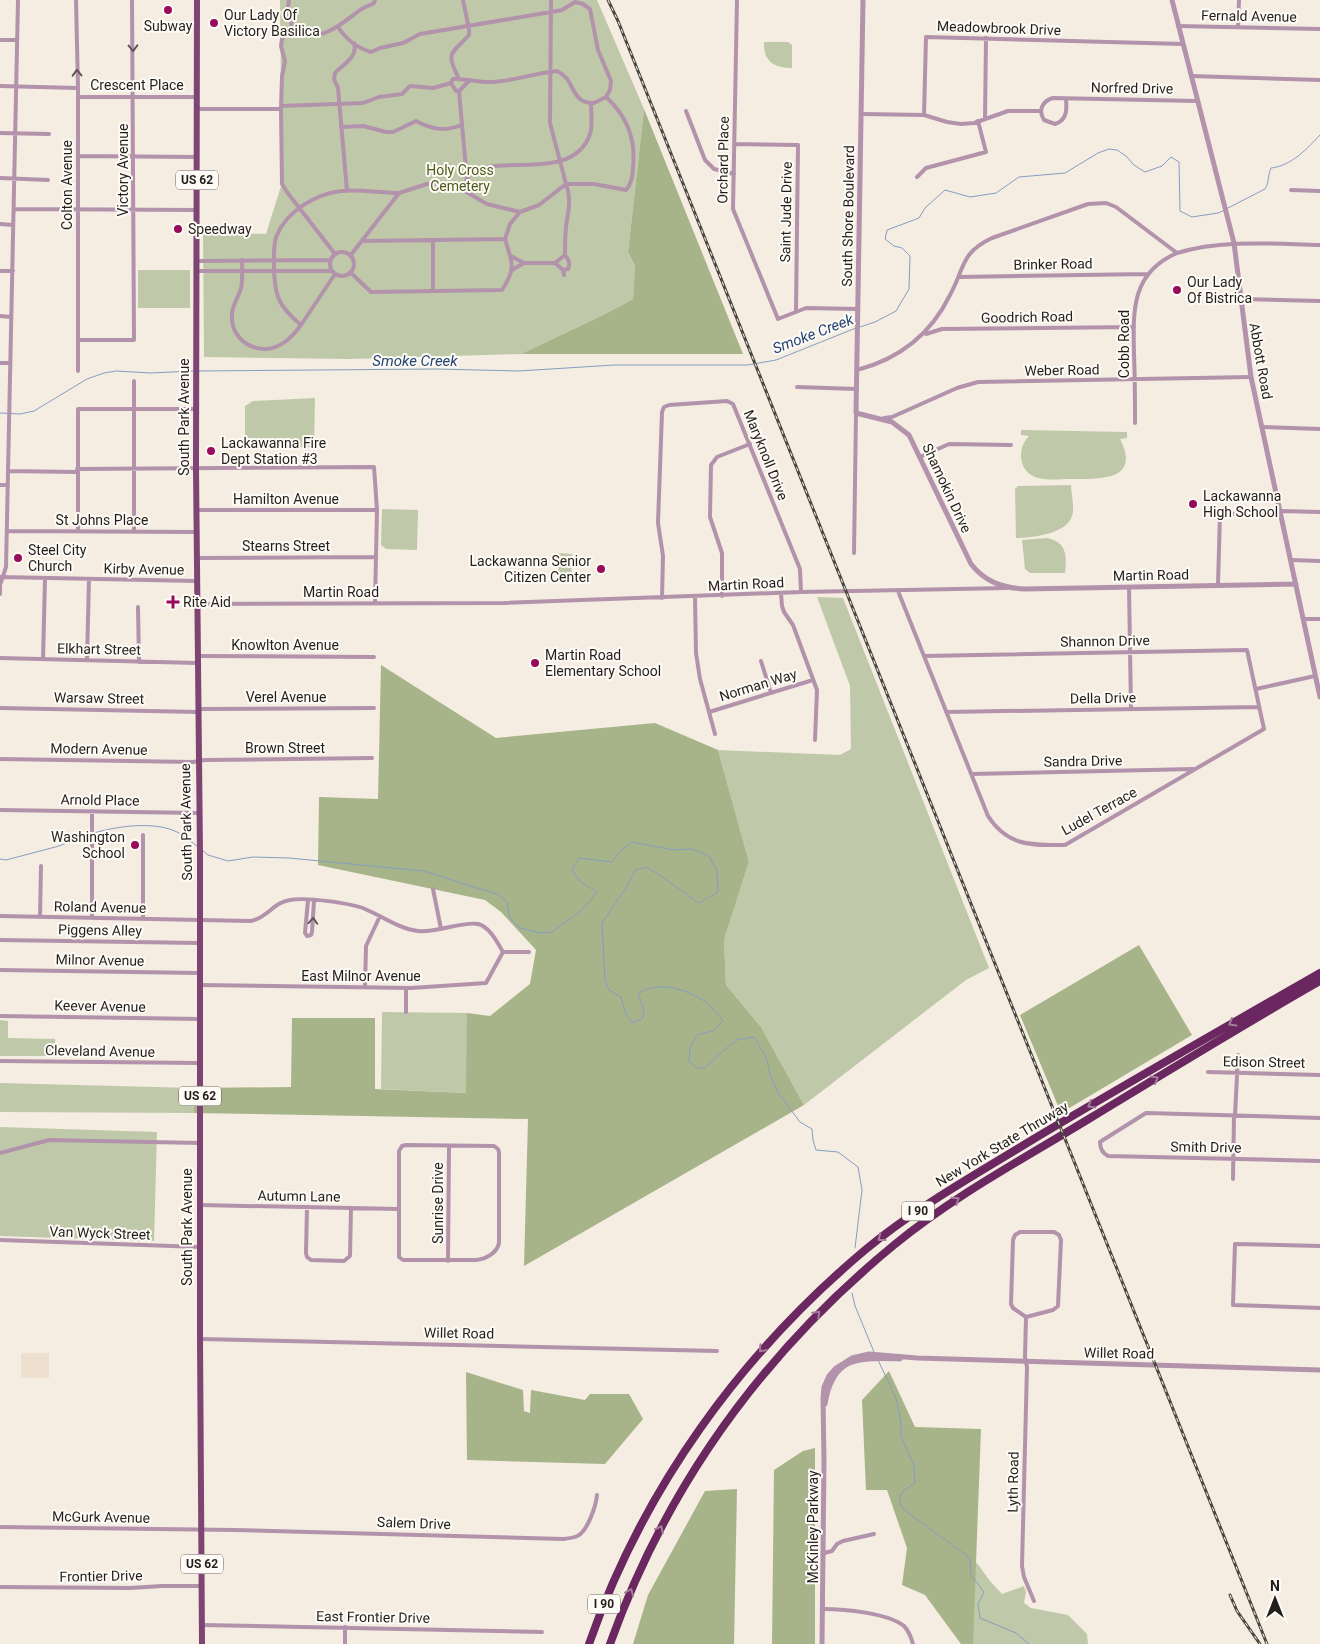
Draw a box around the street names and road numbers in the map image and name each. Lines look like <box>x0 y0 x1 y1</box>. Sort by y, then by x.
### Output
street label: Fernald Avenue <box>1201 7 1297 25</box>
street label: Meadowbrook Drive <box>937 18 1061 38</box>
street label: Crescent Place <box>90 77 184 93</box>
street label: Norfred Drive <box>1091 79 1173 97</box>
street label: Orchard Place <box>714 116 732 204</box>
street label: Victory Avenue <box>115 124 131 216</box>
street label: Colton Avenue <box>59 140 75 230</box>
street label: South Shore Boulevard <box>839 145 857 287</box>
street label: Saint Jude Drive <box>777 161 795 263</box>
road number: US 62 <box>176 170 218 190</box>
street label: Brinker Road <box>1013 255 1093 273</box>
street label: Goodrich Road <box>981 308 1073 326</box>
street label: Cobb Road <box>1116 310 1132 378</box>
street label: Abbott Road <box>1246 321 1276 401</box>
street label: South Park Avenue <box>176 358 192 476</box>
street label: Weber Road <box>1024 361 1100 379</box>
street label: Maryknoll Drive <box>741 408 791 502</box>
street label: Shamokin Drive <box>919 441 975 535</box>
street label: Hamilton Avenue <box>233 491 339 507</box>
street label: St Johns Place <box>56 512 148 528</box>
street label: Stearns Street <box>242 538 330 554</box>
street label: Kirby Avenue <box>104 560 184 578</box>
street label: Martin Road <box>1113 566 1189 584</box>
street label: Martin Road <box>708 574 784 594</box>
street label: Martin Road <box>303 584 379 600</box>
street label: Shannon Drive <box>1060 632 1150 650</box>
street label: Knowlton Avenue <box>231 637 339 653</box>
street label: Elkhart Street <box>57 640 141 658</box>
street label: Norman Way <box>717 666 799 704</box>
street label: Warsaw Street <box>54 689 145 707</box>
street label: Verel Avenue <box>246 689 326 705</box>
street label: Della Drive <box>1070 689 1136 707</box>
street label: Modern Avenue <box>50 740 148 758</box>
street label: Brown Street <box>245 740 325 756</box>
street label: Sandra Drive <box>1044 752 1122 770</box>
street label: South Park Avenue <box>177 763 195 881</box>
street label: Ludel Terrace <box>1059 784 1139 838</box>
street label: Arnold Place <box>60 791 140 809</box>
street label: Roland Avenue <box>54 898 146 916</box>
street label: Piggens Alley <box>58 921 142 939</box>
street label: Milnor Avenue <box>55 951 145 969</box>
street label: East Milnor Avenue <box>301 968 421 984</box>
street label: Keever Avenue <box>54 997 146 1015</box>
street label: Cleveland Avenue <box>45 1042 155 1060</box>
street label: Edison Street <box>1223 1053 1306 1071</box>
road number: US 62 <box>179 1086 221 1106</box>
street label: New York State Thruway <box>933 1098 1071 1190</box>
street label: Smith Drive <box>1170 1138 1242 1156</box>
street label: Sunrise Drive <box>430 1162 446 1244</box>
street label: South Park Avenue <box>179 1168 195 1286</box>
street label: Autumn Lane <box>257 1187 341 1205</box>
road number: I 90 <box>902 1202 934 1220</box>
street label: Van Wyck Street <box>49 1223 151 1243</box>
street label: Willet Road <box>424 1324 494 1342</box>
street label: Willet Road <box>1084 1344 1154 1362</box>
street label: Lyth Road <box>1004 1451 1022 1513</box>
street label: McKinley Parkway <box>805 1470 821 1584</box>
street label: McGurk Avenue <box>52 1508 150 1526</box>
street label: Salem Drive <box>377 1514 451 1532</box>
road number: US 62 <box>181 1555 223 1574</box>
street label: Frontier Drive <box>59 1567 143 1585</box>
road number: I 90 <box>588 1595 620 1614</box>
street label: East Frontier Drive <box>316 1608 430 1626</box>

